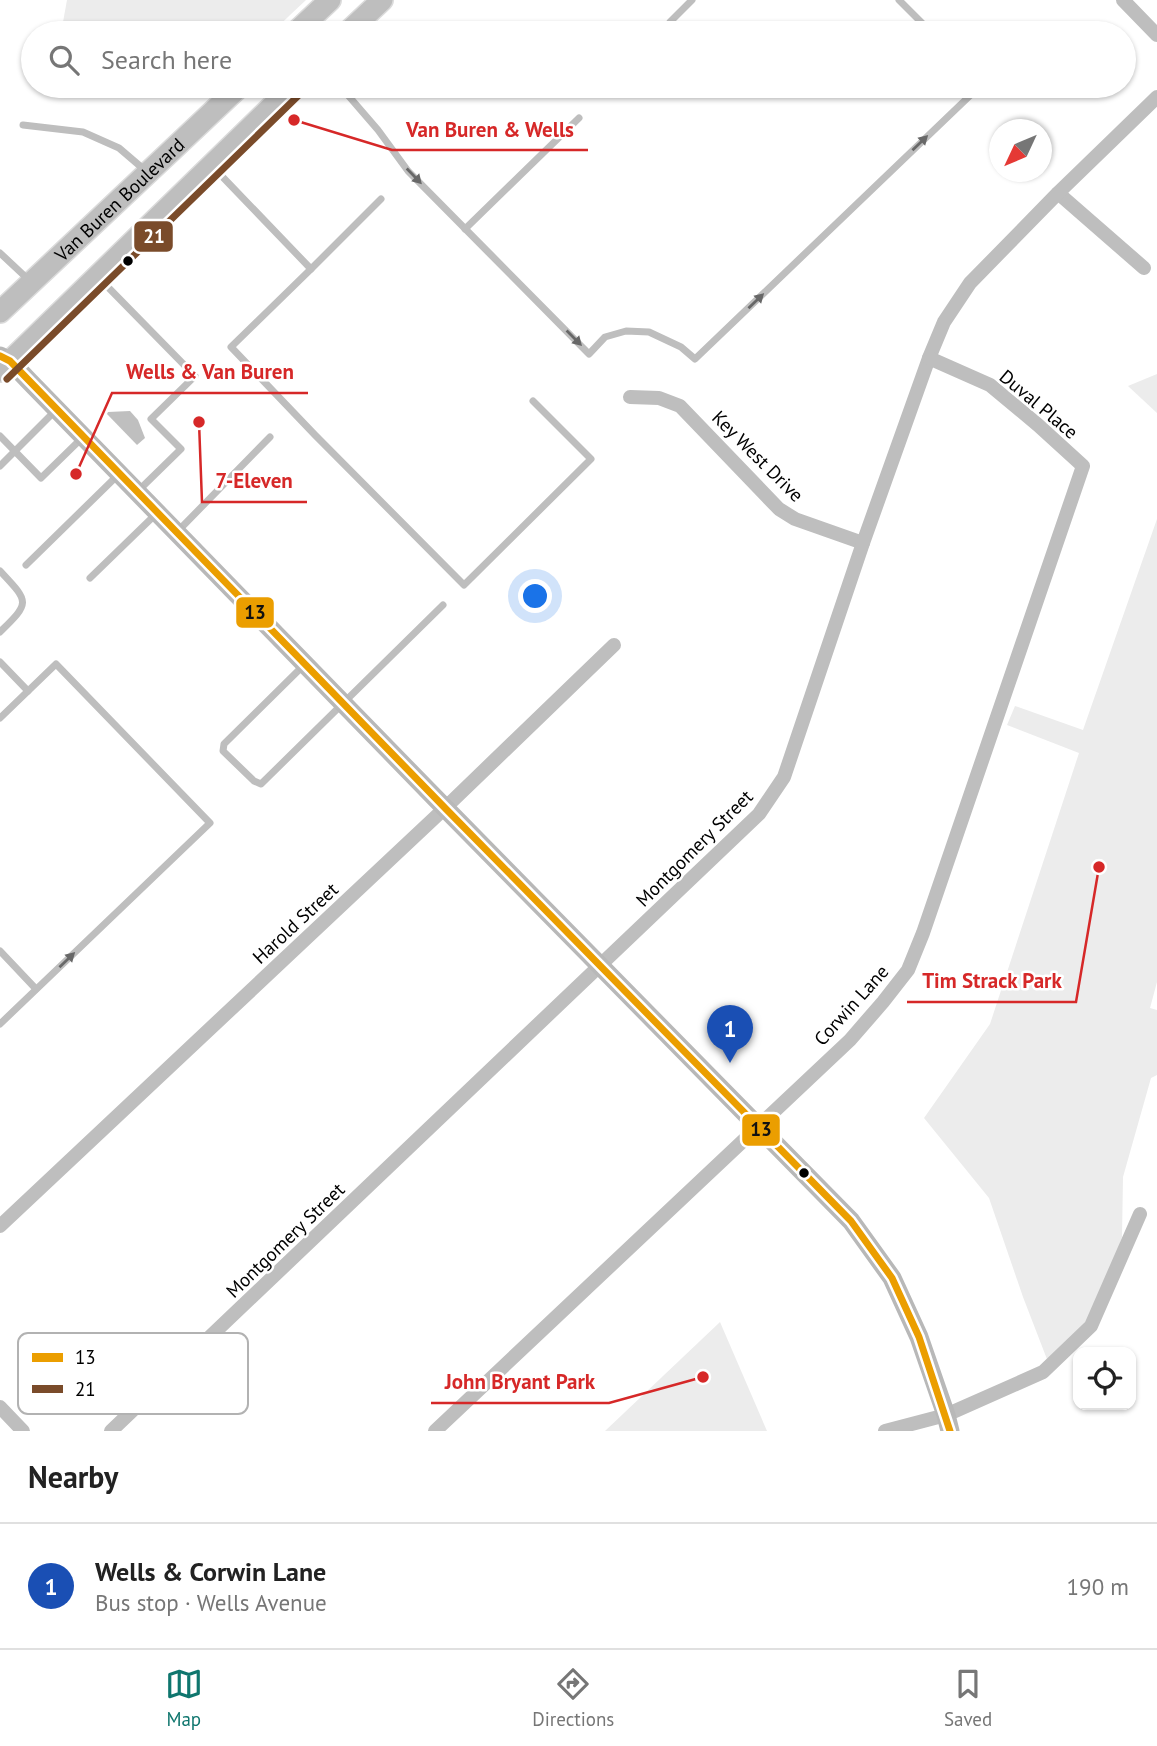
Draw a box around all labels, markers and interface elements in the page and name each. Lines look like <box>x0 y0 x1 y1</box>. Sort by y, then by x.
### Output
search box <box>21 21 1136 98</box>
icon: search <box>45 41 83 79</box>
text: Search here <box>101 43 232 76</box>
callout: Van Buren & Wells <box>392 108 588 150</box>
text: Van Buren & Wells <box>405 116 574 143</box>
north arrow <box>989 119 1052 182</box>
street label: Van Buren Boulevard <box>49 133 189 267</box>
one-way arrow <box>911 136 928 152</box>
one-way arrow <box>405 168 422 185</box>
line badge: 21 <box>133 220 174 253</box>
text: 21 <box>143 224 165 248</box>
unlabelled marker <box>121 254 135 268</box>
one-way arrow <box>747 293 764 309</box>
one-way arrow <box>565 330 582 347</box>
callout: Wells & Van Buren <box>112 351 308 393</box>
text: Wells & Van Buren <box>126 358 294 385</box>
street label: Duval Place <box>995 364 1083 444</box>
street label: Key West Drive <box>707 405 809 507</box>
callout: 7-Eleven <box>202 460 307 502</box>
text: 7-Eleven <box>215 467 293 494</box>
your location <box>518 579 552 613</box>
line badge: 13 <box>235 596 275 629</box>
text: 13 <box>244 600 266 624</box>
street label: Montgomery Street <box>631 784 758 911</box>
street label: Harold Street <box>247 877 343 969</box>
one-way arrow <box>58 952 75 968</box>
street label: Corwin Lane <box>809 960 893 1050</box>
callout: Tim Strack Park <box>907 960 1076 1002</box>
text: Tim Strack Park <box>922 967 1062 994</box>
pin: 1 <box>707 1005 753 1063</box>
line badge: 13 <box>741 1113 781 1147</box>
text: 13 <box>750 1117 772 1141</box>
unlabelled marker <box>797 1166 811 1180</box>
street label: Montgomery Street <box>221 1177 350 1303</box>
legend <box>18 1333 248 1414</box>
text: 13 <box>75 1345 96 1369</box>
map controls <box>1073 1347 1136 1410</box>
button: locate <box>1073 1347 1136 1410</box>
callout: John Bryant Park <box>431 1361 609 1403</box>
text: John Bryant Park <box>444 1368 596 1395</box>
text: 21 <box>75 1377 96 1401</box>
text: Nearby <box>28 1457 118 1496</box>
text: Wells & Corwin Lane <box>95 1555 326 1588</box>
text: 1 <box>44 1572 58 1601</box>
text: 190 m <box>1067 1572 1129 1601</box>
text: Bus stop · Wells Avenue <box>95 1588 327 1617</box>
tab: Map <box>165 1665 203 1731</box>
tab: Directions <box>532 1665 614 1731</box>
tab: Saved <box>944 1665 992 1731</box>

